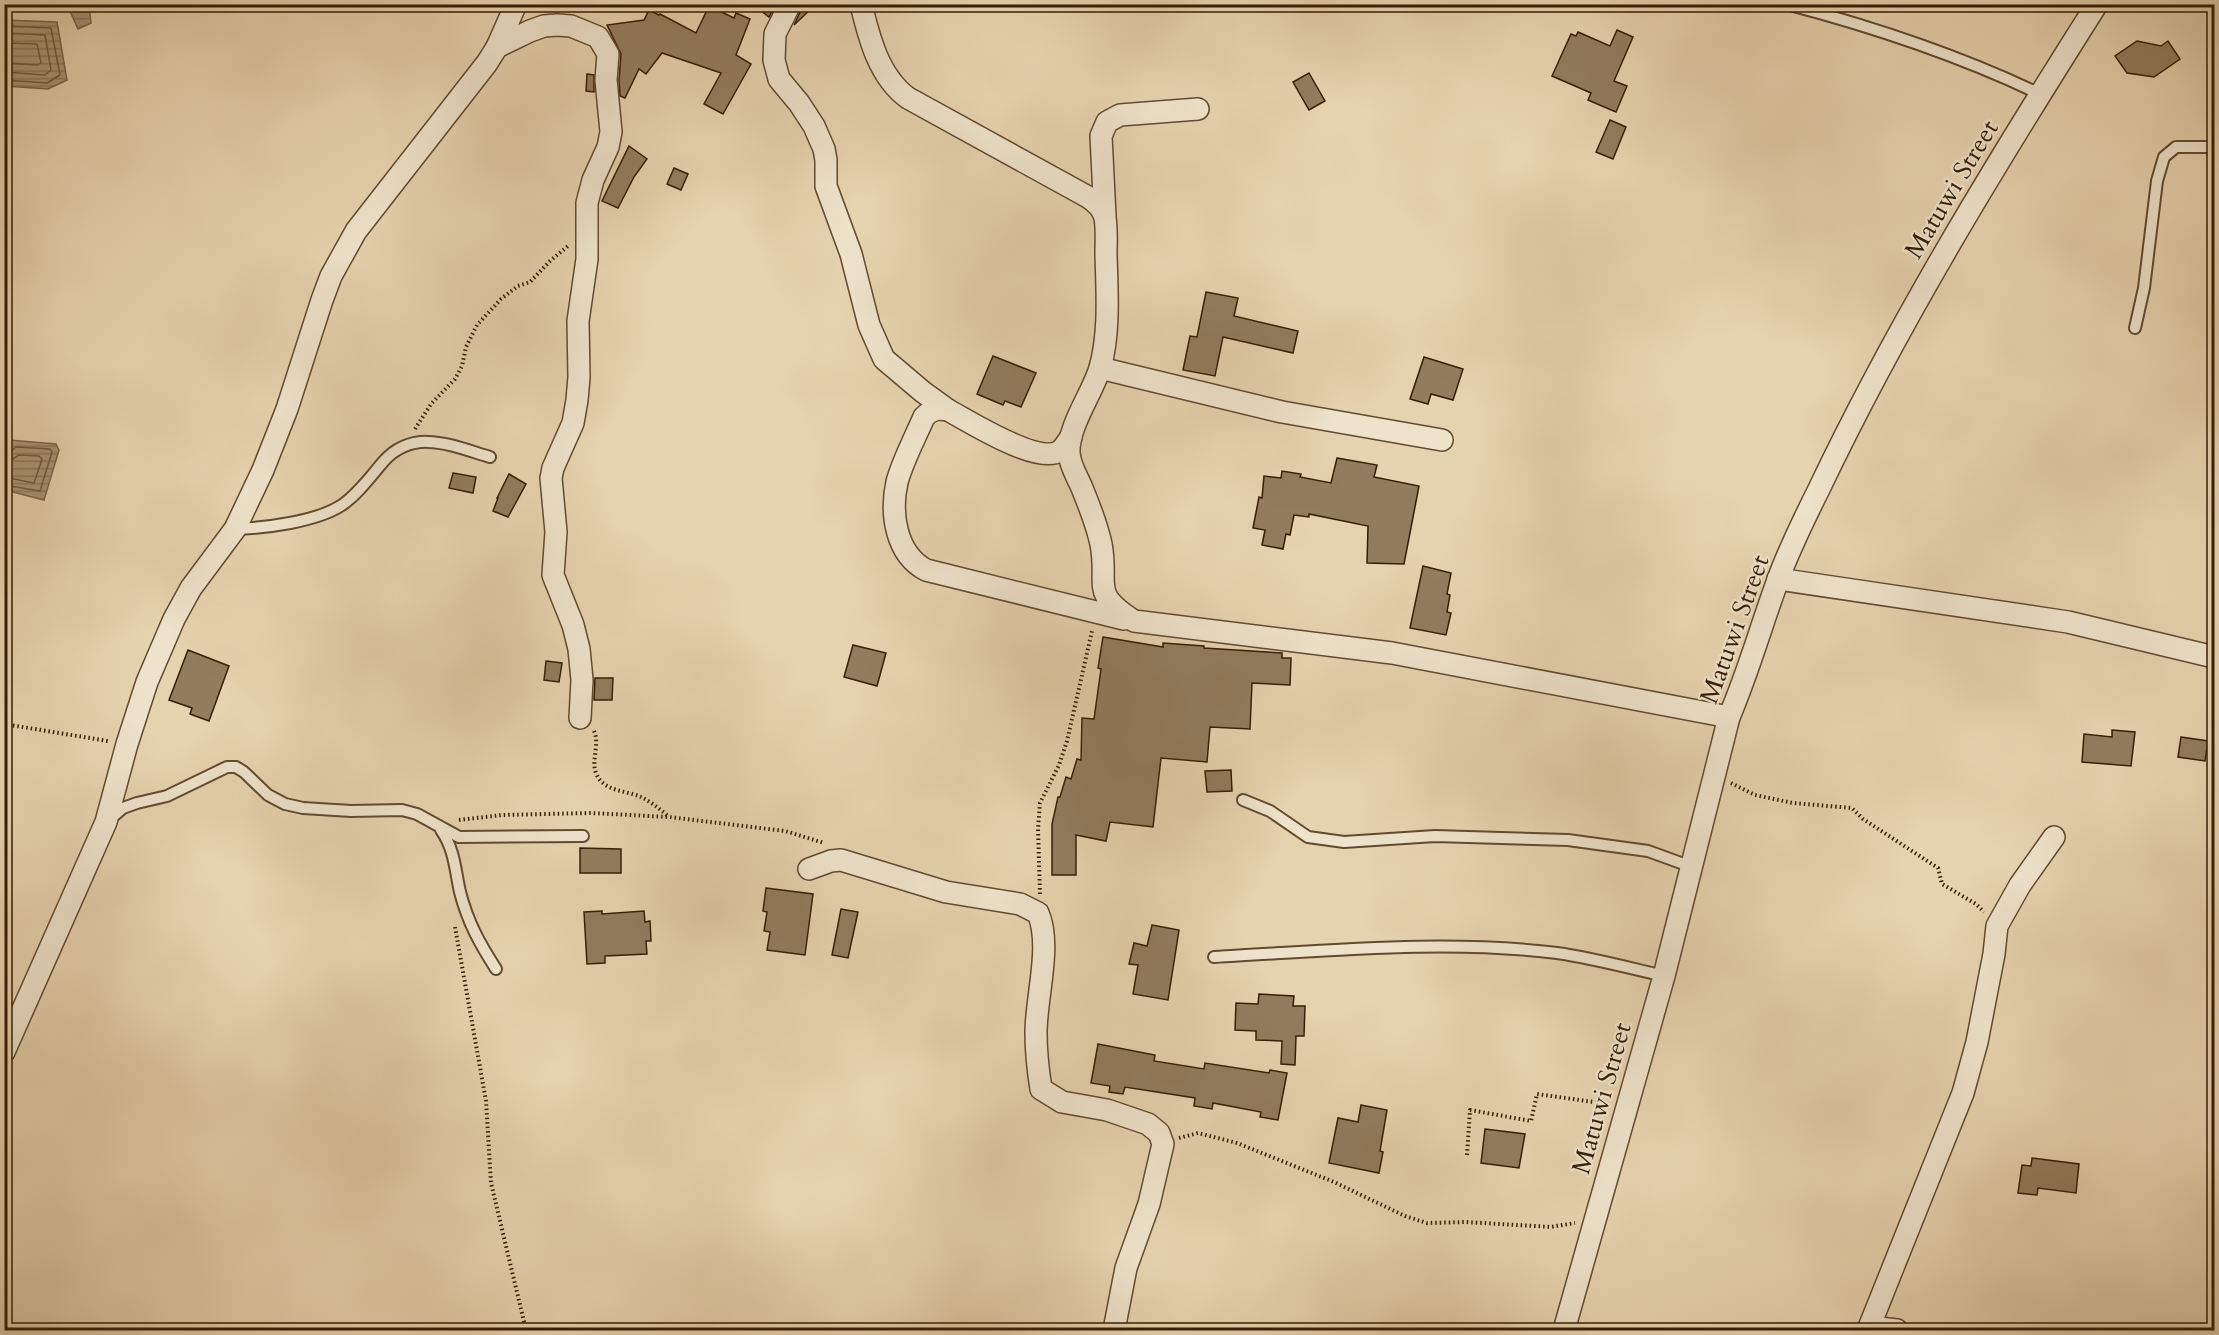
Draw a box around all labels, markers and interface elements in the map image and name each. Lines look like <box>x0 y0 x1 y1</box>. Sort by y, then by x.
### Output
street label: Matuwi Street <box>1896 113 2007 265</box>
street label: Matuwi Street <box>1691 550 1778 708</box>
street label: Matuwi Street <box>1563 1018 1640 1178</box>

